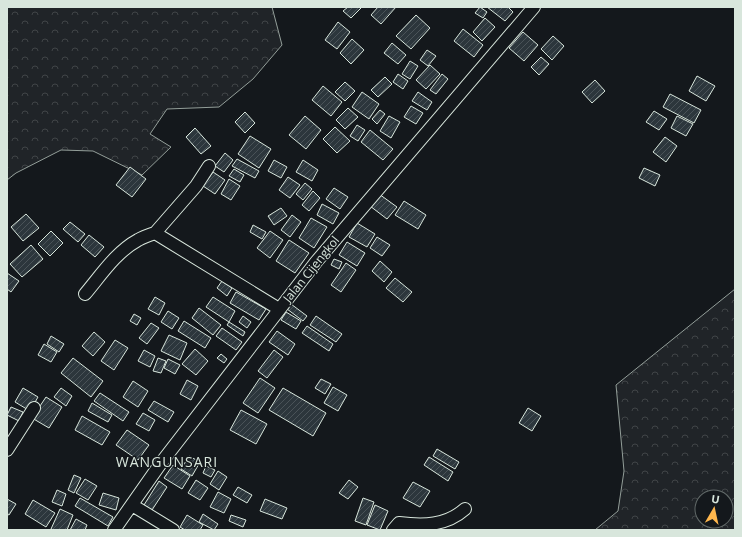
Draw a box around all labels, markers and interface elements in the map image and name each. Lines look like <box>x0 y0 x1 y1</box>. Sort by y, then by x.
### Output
street label: Jalan Cijengkol <box>278 232 343 307</box>
district label: WANGUNSARI <box>116 452 218 471</box>
north arrow <box>694 489 734 529</box>
text: U <box>710 491 721 507</box>

